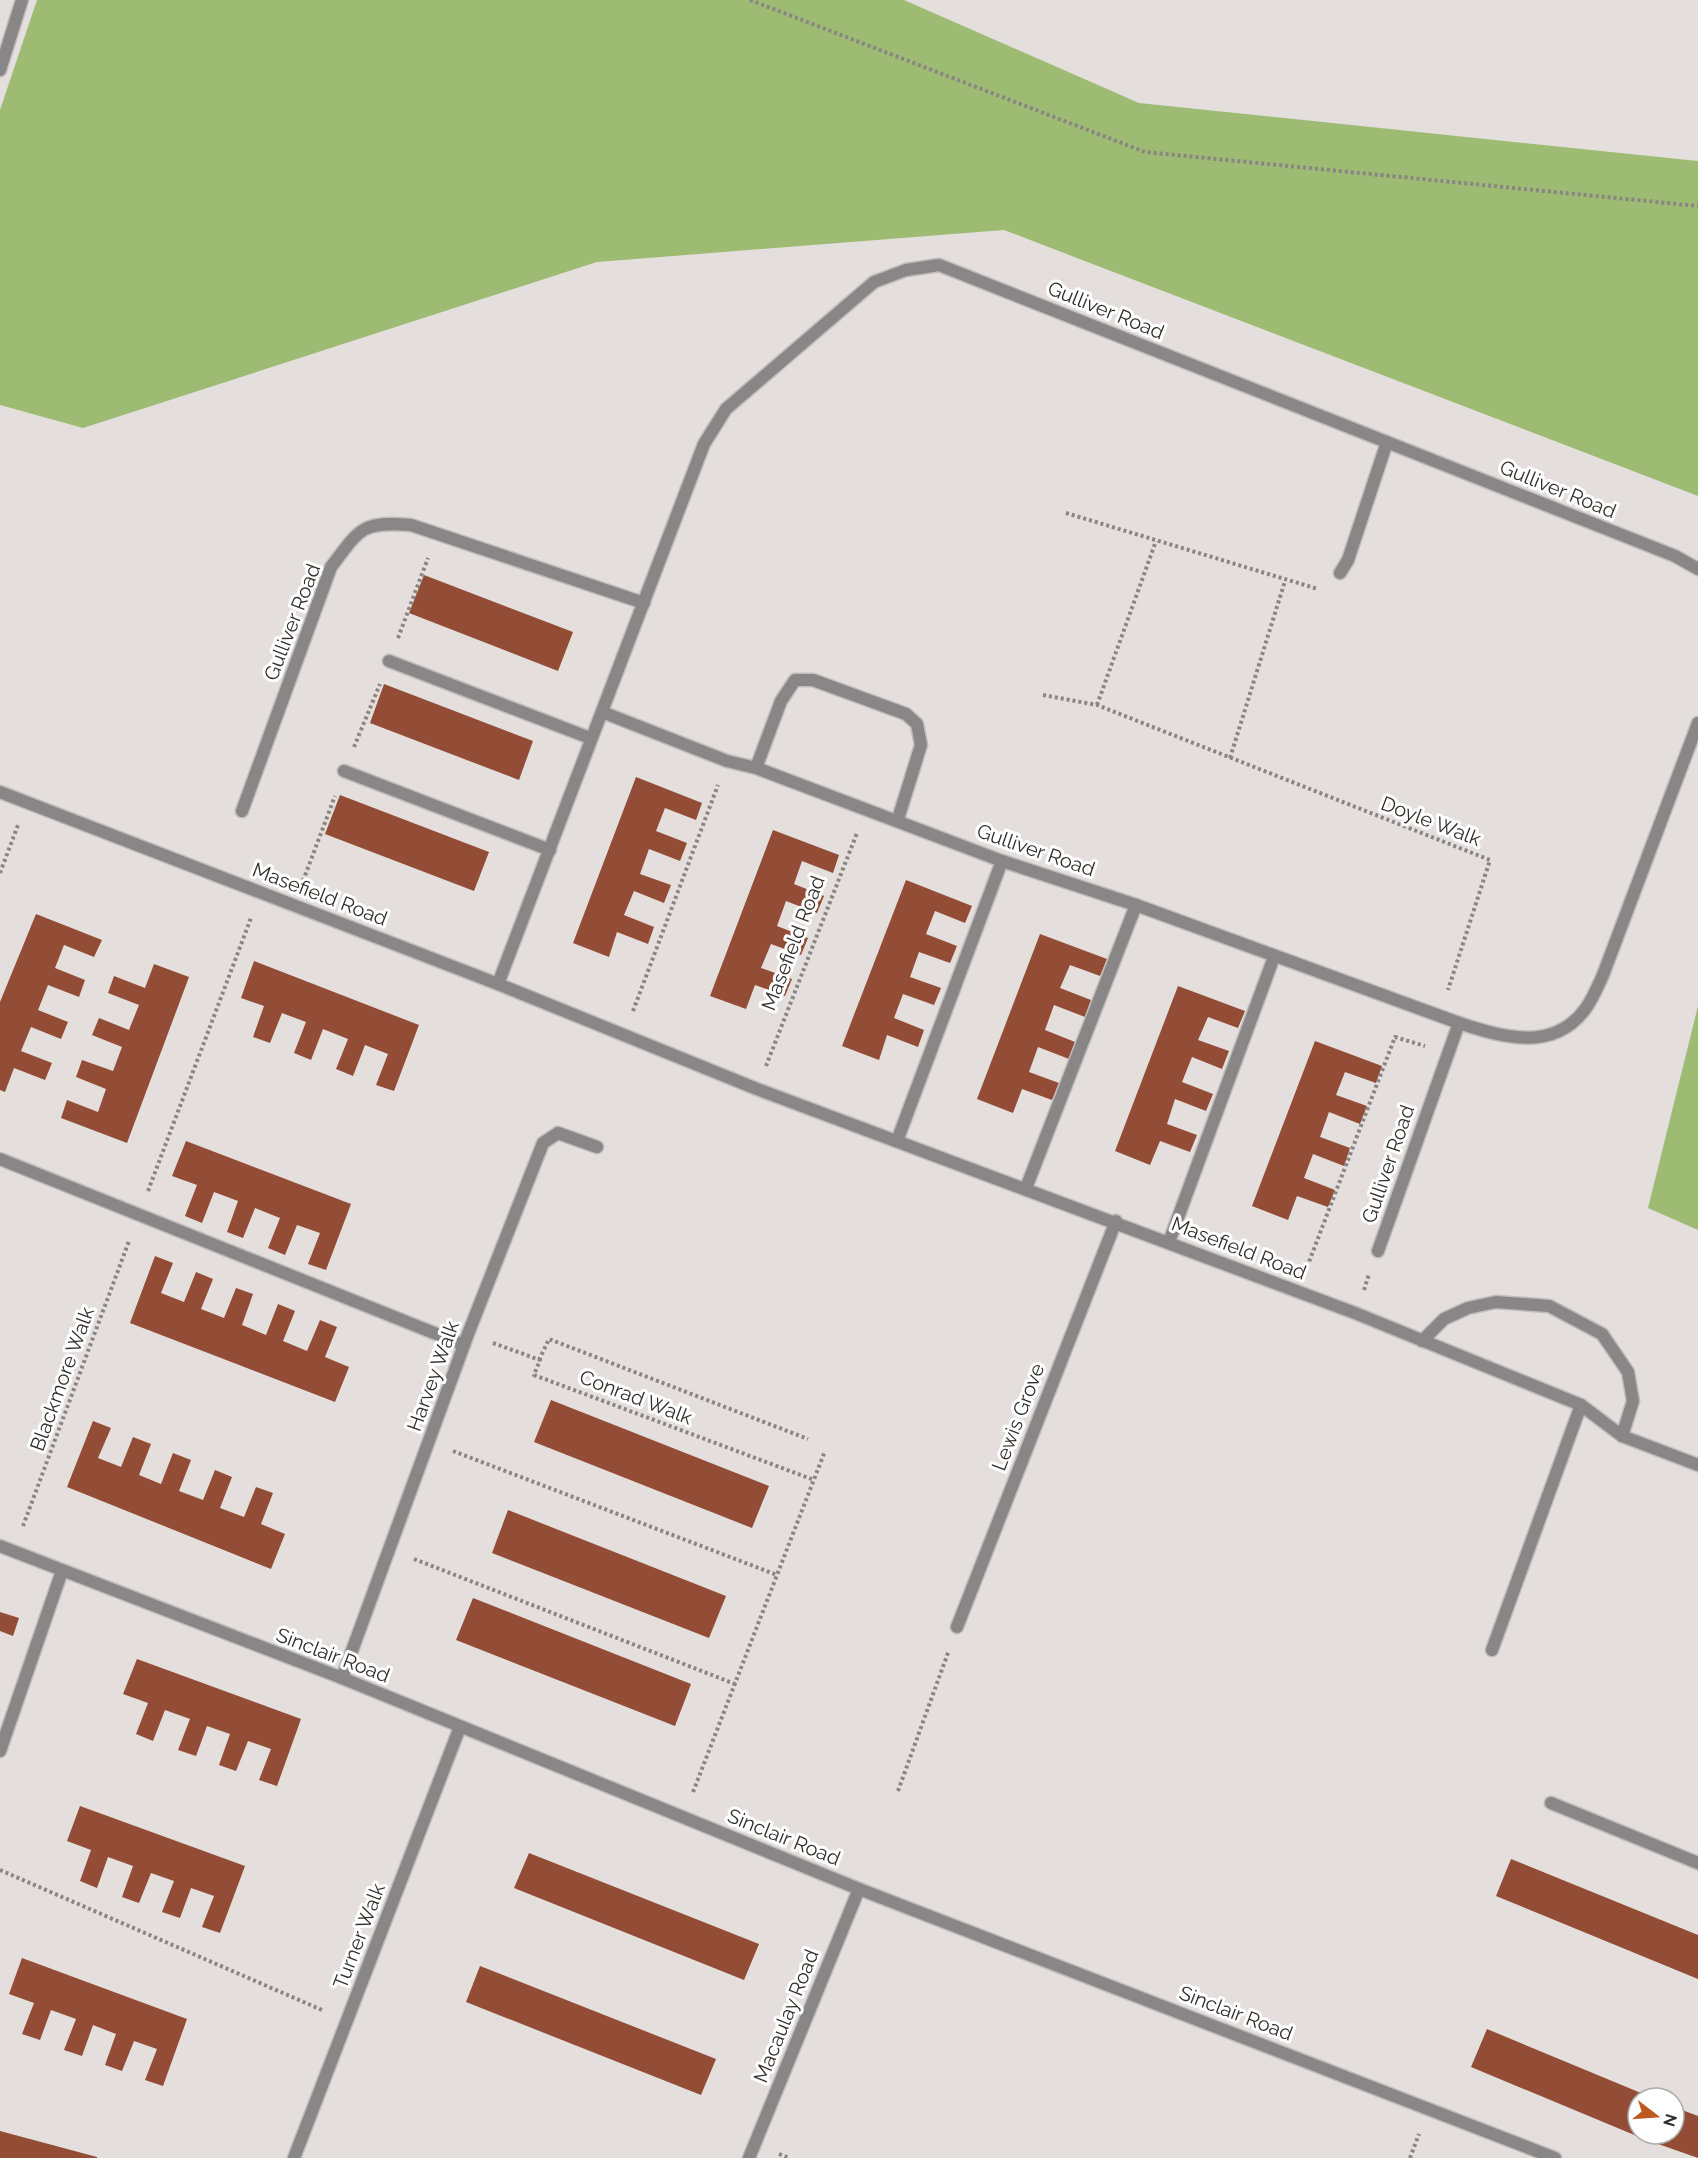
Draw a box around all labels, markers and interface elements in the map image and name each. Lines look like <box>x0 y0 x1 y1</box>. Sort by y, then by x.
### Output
street label: Gulliver Road <box>1044 276 1168 344</box>
street label: Gulliver Road <box>1496 455 1620 523</box>
street label: Gulliver Road <box>259 560 325 684</box>
street label: Doyle Walk <box>1378 791 1485 851</box>
street label: Gulliver Road <box>974 819 1098 881</box>
street label: Masefield Road <box>249 857 391 931</box>
street label: Masefield Road <box>756 872 830 1014</box>
street label: Gulliver Road <box>1357 1102 1419 1226</box>
street label: Masefield Road <box>1168 1211 1310 1285</box>
street label: Blackmore Walk <box>25 1303 99 1454</box>
street label: Harvey Walk <box>402 1317 464 1435</box>
street label: Lewis Grove <box>987 1360 1050 1474</box>
street label: Conrad Walk <box>576 1365 696 1430</box>
street label: Sinclair Road <box>273 1622 393 1688</box>
street label: Sinclair Road <box>724 1803 844 1871</box>
street label: Turner Walk <box>328 1880 390 1992</box>
street label: Macaulay Road <box>748 1946 824 2086</box>
street label: Sinclair Road <box>1176 1980 1296 2046</box>
north arrow <box>1626 2086 1686 2146</box>
text: N <box>1659 2112 1681 2129</box>

